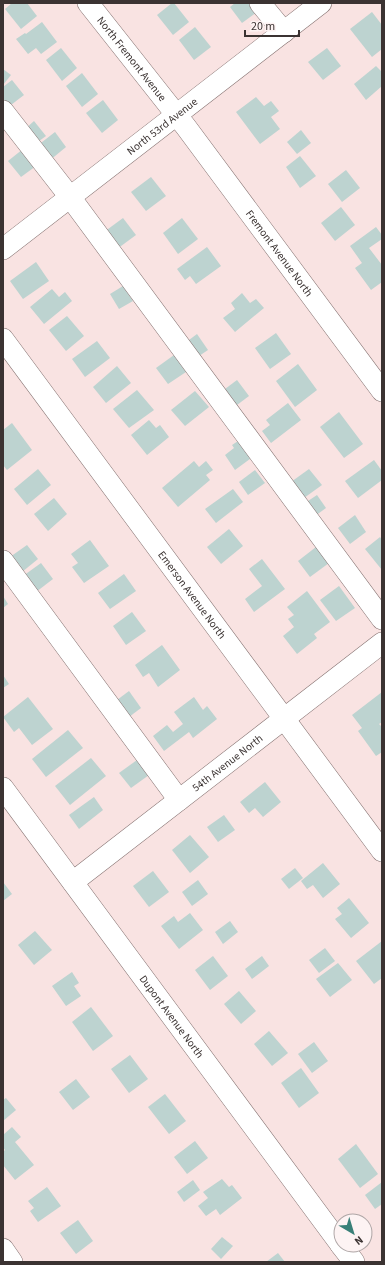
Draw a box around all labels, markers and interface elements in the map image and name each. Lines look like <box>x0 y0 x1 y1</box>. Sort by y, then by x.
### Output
scale bar <box>245 12 299 38</box>
street label: North Fremont Avenue <box>94 13 171 105</box>
text: 20 m <box>251 18 275 35</box>
street label: North 53rd Avenue <box>123 94 201 158</box>
street label: Fremont Avenue North <box>242 207 317 299</box>
street label: Emerson Avenue North <box>155 548 230 642</box>
street label: 54th Avenue North <box>189 731 266 795</box>
street label: Dupont Avenue North <box>136 972 208 1061</box>
north arrow <box>333 1213 373 1253</box>
text: N <box>351 1232 366 1249</box>

